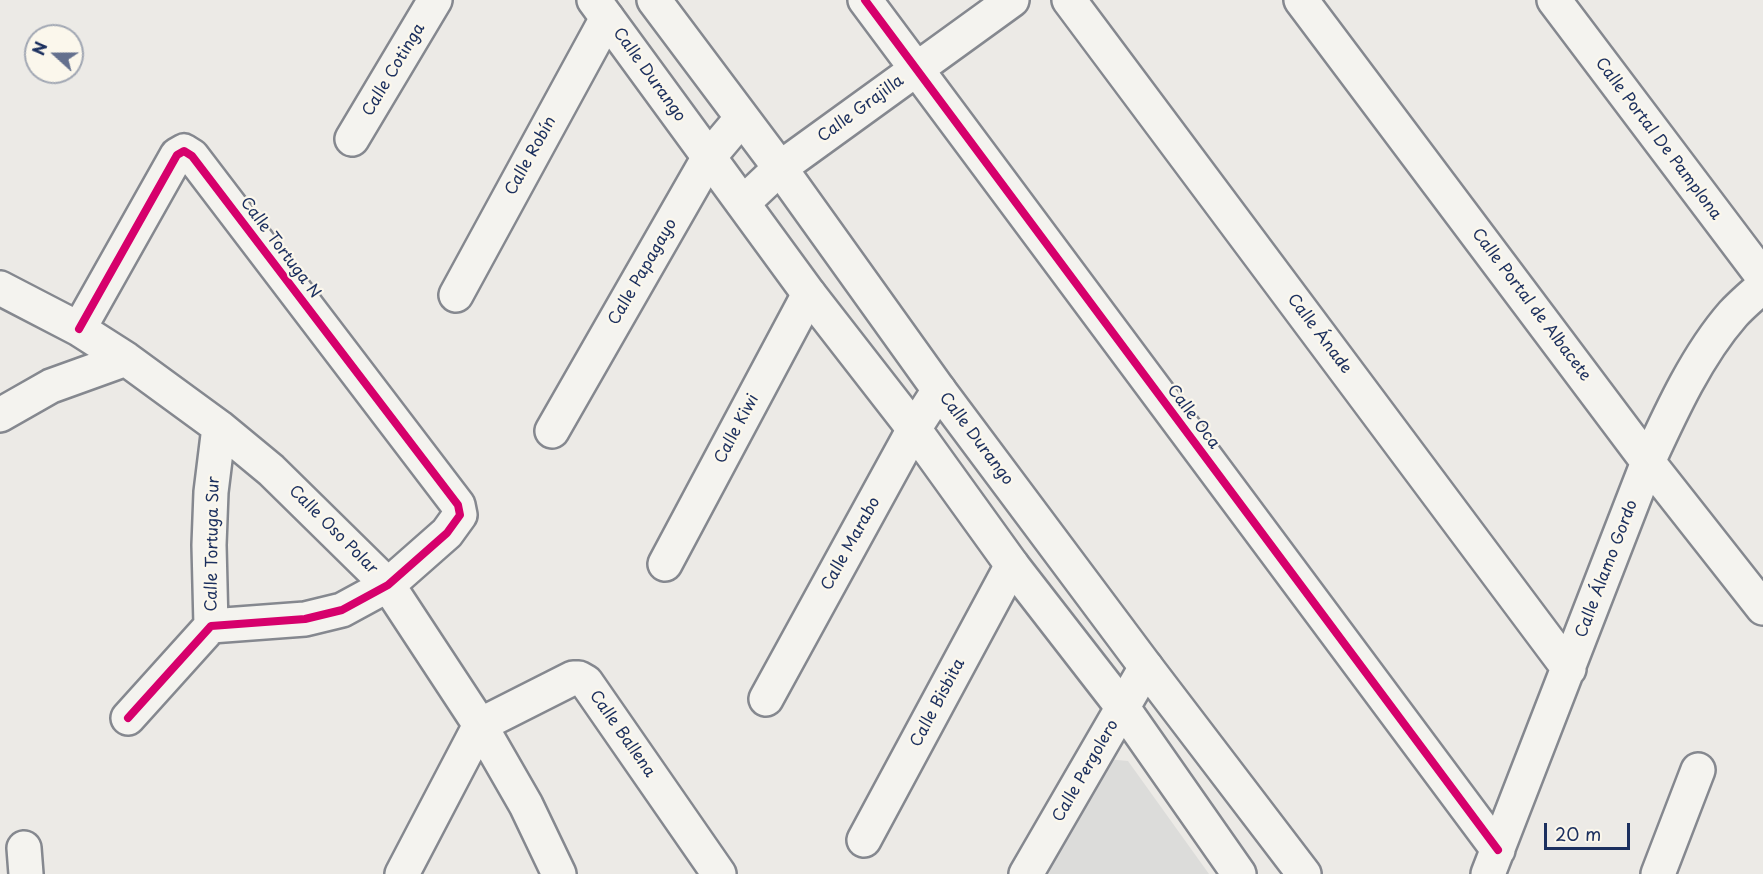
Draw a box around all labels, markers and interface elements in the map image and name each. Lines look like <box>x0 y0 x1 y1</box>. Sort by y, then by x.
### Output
street label: Calle Cotinga <box>359 20 429 120</box>
north arrow <box>24 24 84 84</box>
street label: Calle Durango <box>609 24 689 126</box>
text: N <box>26 38 53 58</box>
street label: Calle Portal De Pamplona <box>1591 54 1725 224</box>
street label: Calle Grajilla <box>814 71 908 147</box>
street label: Calle Robín <box>501 113 561 199</box>
street label: Calle Tortuga N <box>236 194 324 302</box>
street label: Calle Papagayo <box>605 215 681 329</box>
street label: Calle Portal de Albacete <box>1467 225 1595 385</box>
street label: Calle Ánade <box>1283 290 1355 378</box>
street label: Calle Oca <box>1163 381 1223 453</box>
street label: Calle Durango <box>935 389 1017 489</box>
street label: Calle Kiwi <box>711 391 763 467</box>
street label: Calle Tortuga Sur <box>202 476 224 612</box>
street label: Calle Oso Polar <box>285 482 381 578</box>
street label: Calle Marabo <box>817 494 885 594</box>
street label: Calle Álamo Gordo <box>1572 497 1642 641</box>
street label: Calle Bisbita <box>907 656 969 750</box>
street label: Calle Ballena <box>585 687 659 781</box>
street label: Calle Pergolero <box>1049 716 1123 826</box>
scale bar <box>1547 811 1632 849</box>
text: 20 m <box>1555 820 1601 847</box>

